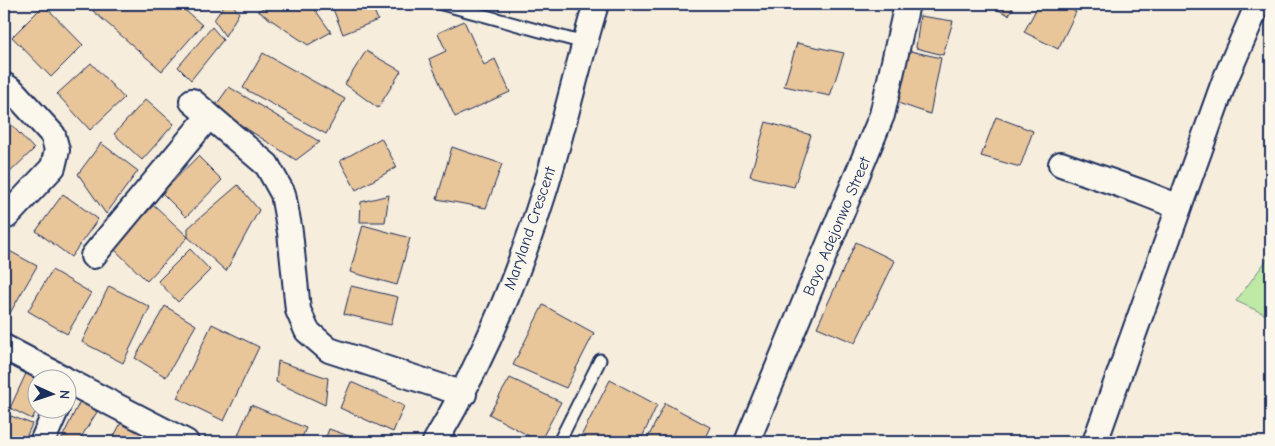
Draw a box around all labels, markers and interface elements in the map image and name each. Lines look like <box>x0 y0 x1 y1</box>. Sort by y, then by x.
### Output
street label: Bayo Adejonwo Street <box>800 154 874 298</box>
street label: Maryland Crescent <box>500 164 560 292</box>
north arrow <box>28 368 78 418</box>
text: N <box>56 390 73 400</box>

